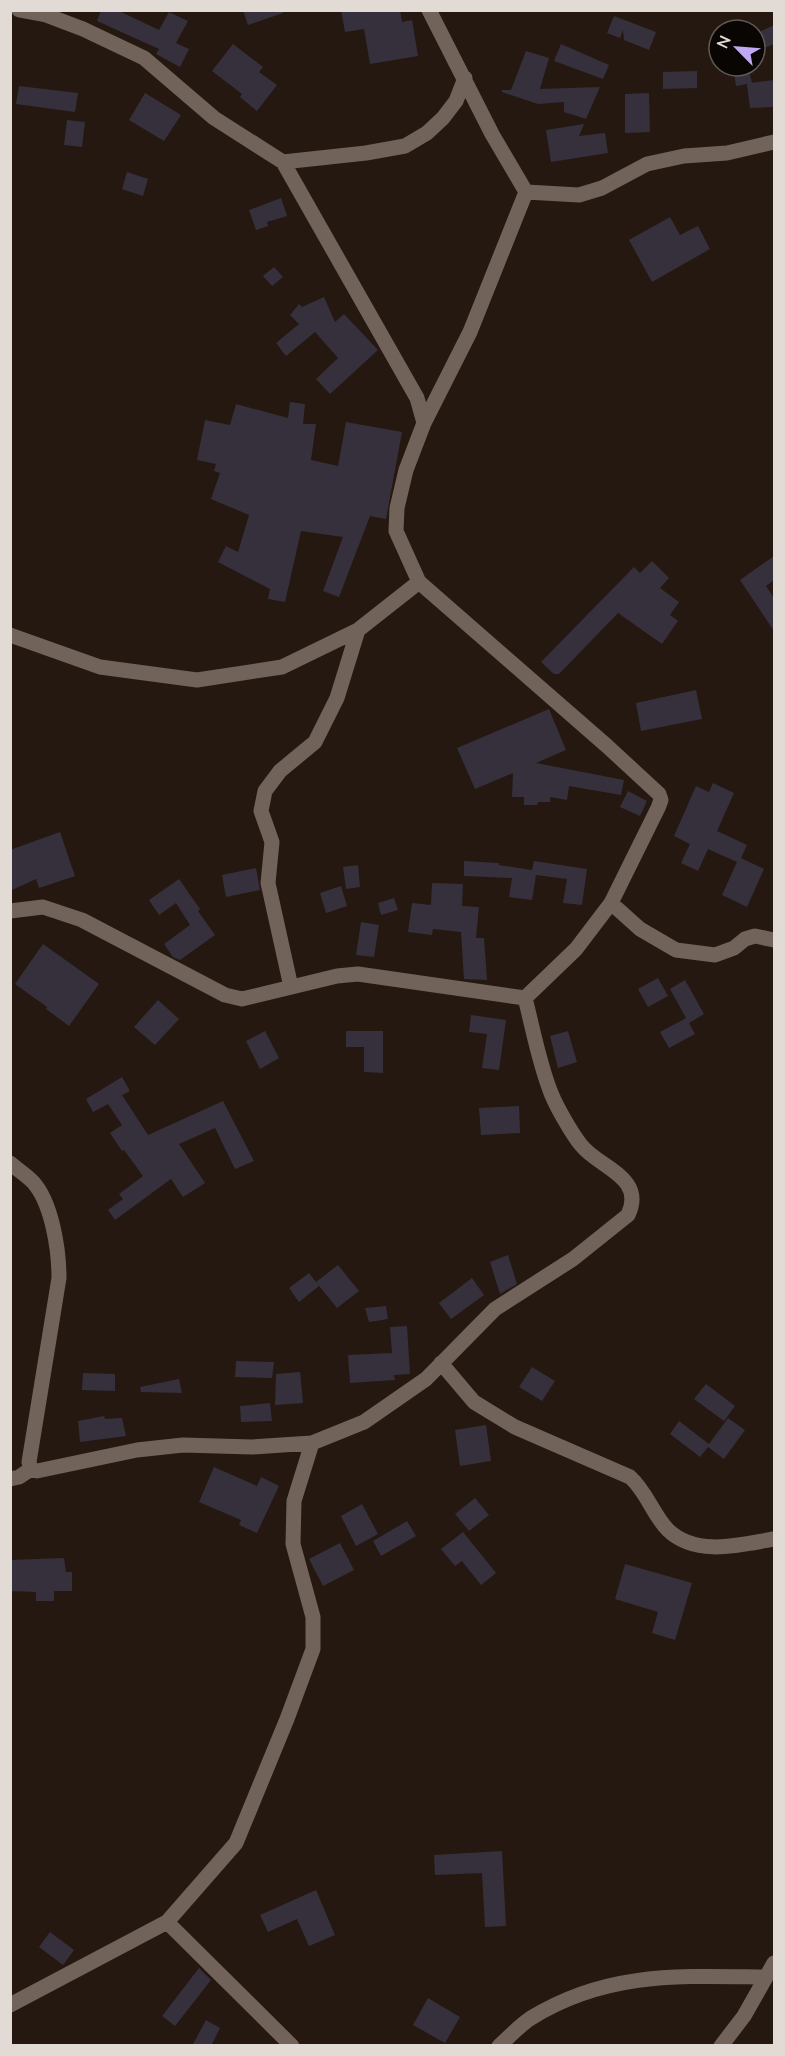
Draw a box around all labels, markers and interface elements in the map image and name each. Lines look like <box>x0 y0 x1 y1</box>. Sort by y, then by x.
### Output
north arrow <box>707 18 767 78</box>
text: N <box>712 32 735 51</box>

